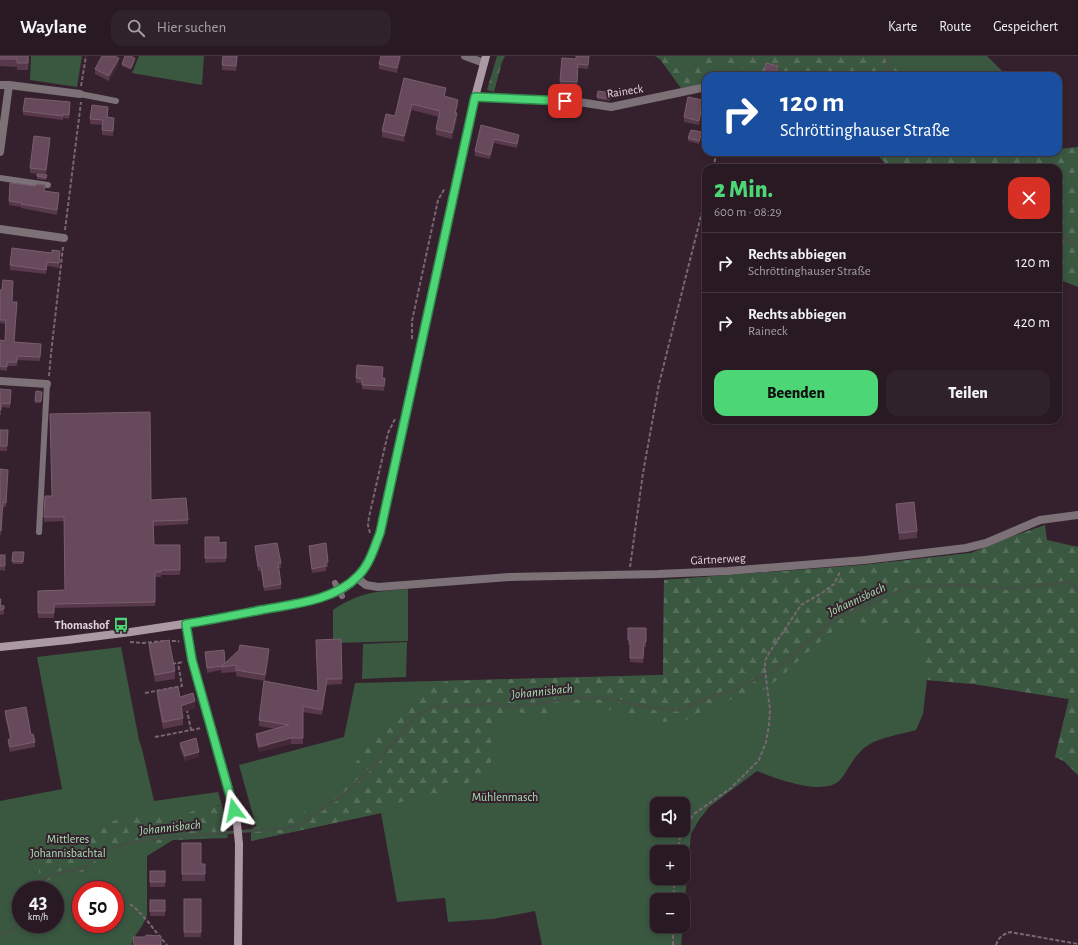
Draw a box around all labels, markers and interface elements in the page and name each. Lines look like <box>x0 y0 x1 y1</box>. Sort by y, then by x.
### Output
search box <box>111 10 391 46</box>
icon: search <box>125 17 147 39</box>
text: Waylane <box>20 18 87 37</box>
text: Hier suchen <box>157 20 226 35</box>
text: Karte <box>888 20 917 34</box>
text: Route <box>939 20 971 34</box>
text: Gespeichert <box>993 20 1058 34</box>
street label: Raineck <box>606 82 645 100</box>
pin <box>548 84 582 118</box>
icon: right <box>714 88 766 140</box>
text: 120 m <box>780 89 845 117</box>
icon: arrive <box>554 90 576 112</box>
text: Schröttinghauser Straße <box>780 122 950 140</box>
button: close <box>1008 177 1050 219</box>
text: 2 Min. <box>714 178 773 202</box>
text: 600 m · 08:29 <box>714 206 782 219</box>
text: Rechts abbiegen <box>748 247 846 262</box>
icon: right <box>714 252 736 274</box>
text: 120 m <box>1016 255 1050 270</box>
text: Schröttinghauser Straße <box>748 265 871 278</box>
text: Rechts abbiegen <box>748 307 846 322</box>
icon: right <box>714 312 736 334</box>
text: 420 m <box>1014 315 1050 330</box>
text: Raineck <box>748 325 788 338</box>
button: Beenden <box>714 370 878 416</box>
button: Teilen <box>886 370 1050 416</box>
street label: Gärtnerweg <box>690 552 746 566</box>
water label: Johannisbach <box>825 581 888 619</box>
bus stop icon: Thomashof <box>112 616 130 634</box>
place label: Thomashof <box>55 619 110 631</box>
water label: Johannisbach <box>510 682 573 702</box>
position arrow <box>213 789 255 831</box>
park label: Mühlenmasch <box>472 791 538 803</box>
map controls <box>650 797 690 933</box>
button: sound <box>650 797 690 837</box>
water label: Johannisbach <box>138 818 201 838</box>
park label: Mittleres Johannisbachtal <box>30 833 106 859</box>
button: + <box>650 845 690 885</box>
speed limit sign: 50 <box>72 881 124 933</box>
text: 43 <box>29 892 47 912</box>
button: − <box>650 893 690 933</box>
text: km/h <box>28 912 48 922</box>

